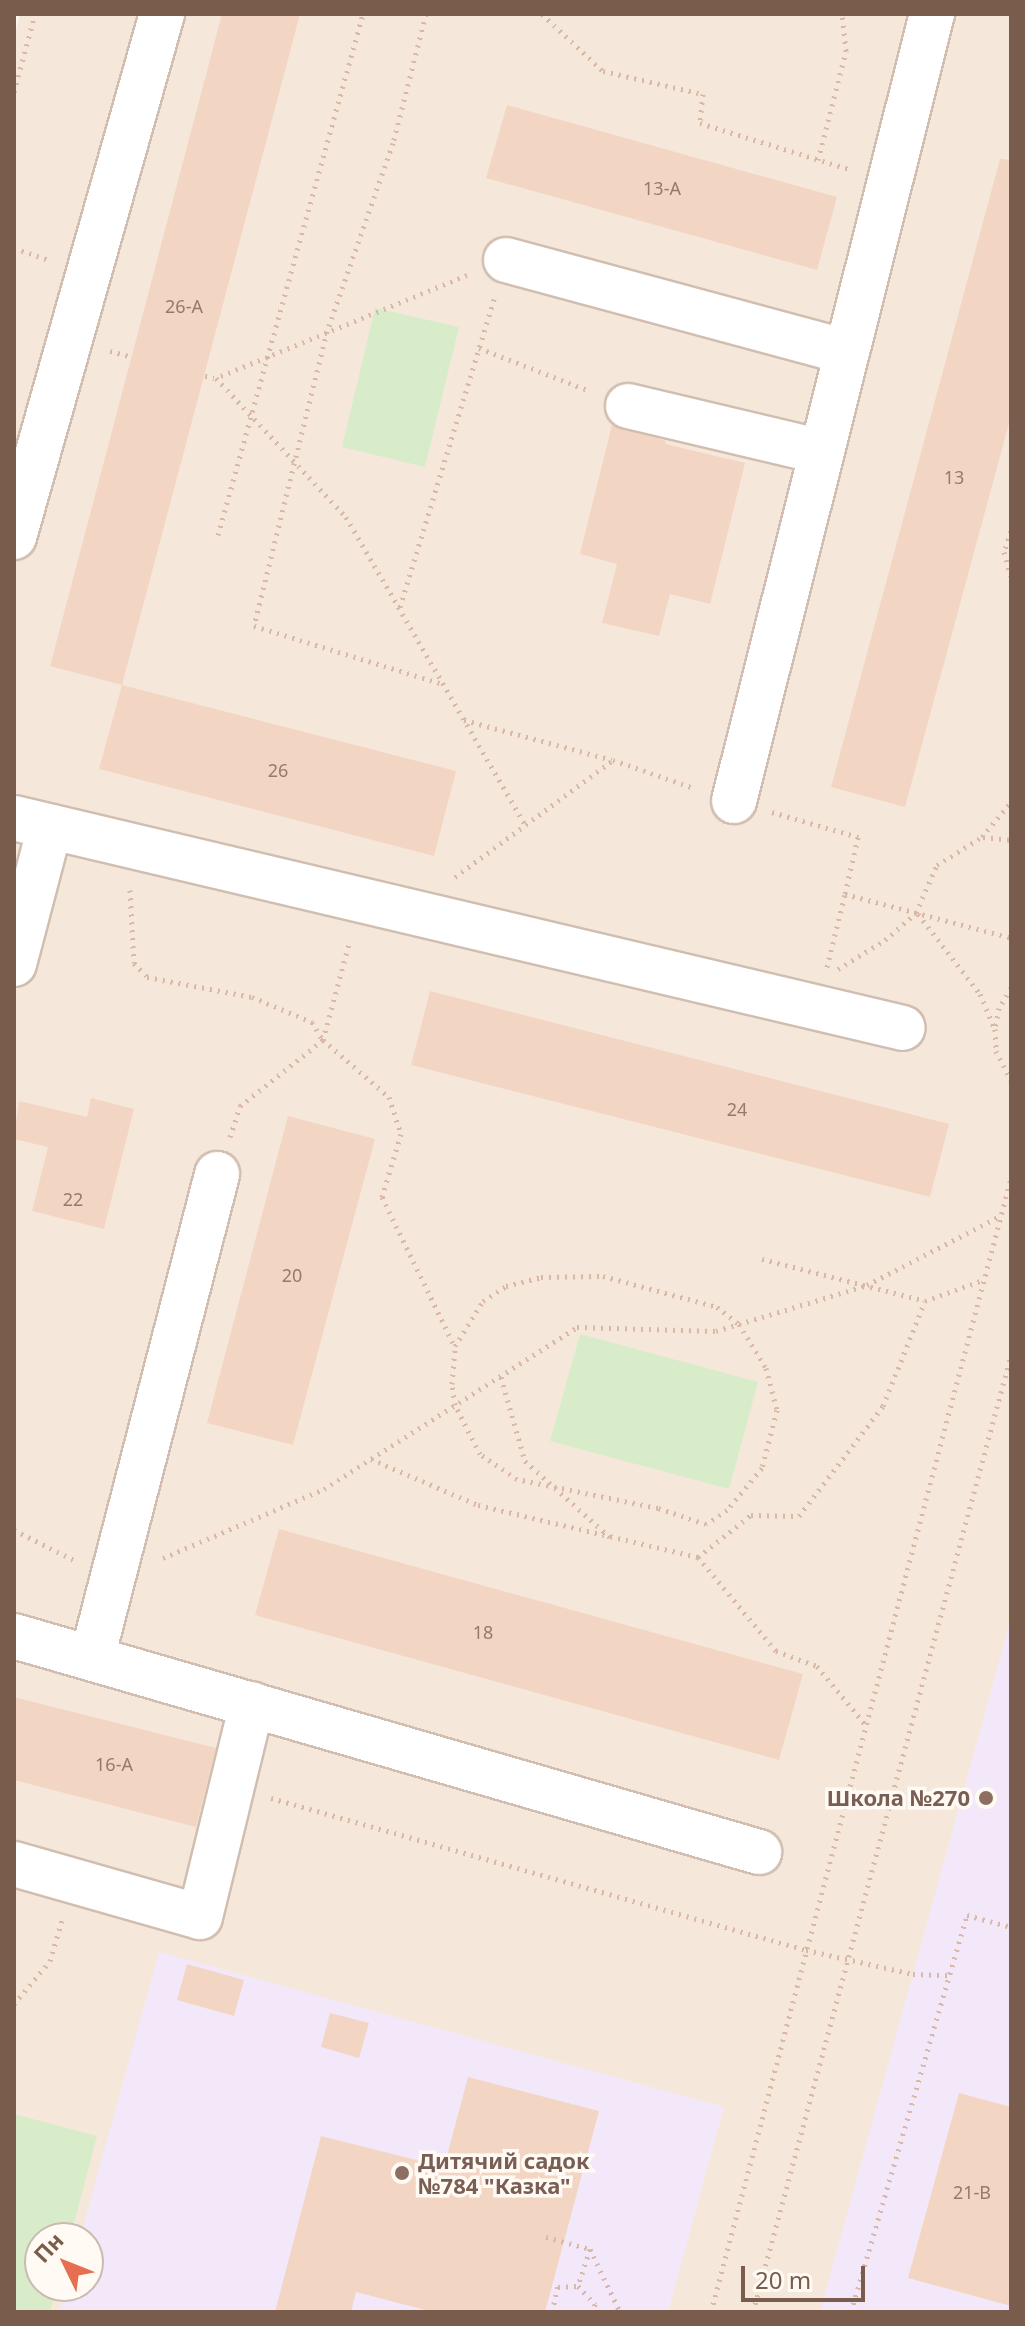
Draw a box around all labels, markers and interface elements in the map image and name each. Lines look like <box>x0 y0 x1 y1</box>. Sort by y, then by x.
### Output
house number: 13-А <box>643 177 681 199</box>
house number: 26-А <box>165 295 203 317</box>
house number: 13 <box>944 466 964 488</box>
house number: 26 <box>268 759 288 781</box>
house number: 24 <box>727 1098 747 1120</box>
house number: 22 <box>63 1188 83 1210</box>
house number: 20 <box>282 1264 302 1286</box>
house number: 18 <box>473 1621 493 1643</box>
house number: 16-А <box>95 1753 133 1775</box>
place label: Школа №270 <box>827 1785 970 1811</box>
marker: Школа №270 <box>977 1789 995 1807</box>
place label: Дитячий садок №784 "Казка" <box>418 2147 590 2198</box>
marker: Дитячий садок №784 "Казка" <box>393 2164 411 2182</box>
house number: 21-В <box>953 2181 991 2203</box>
north arrow <box>24 2222 104 2302</box>
text: Пн <box>26 2225 70 2269</box>
scale bar <box>745 2250 869 2300</box>
text: 20 m <box>755 2263 811 2296</box>

